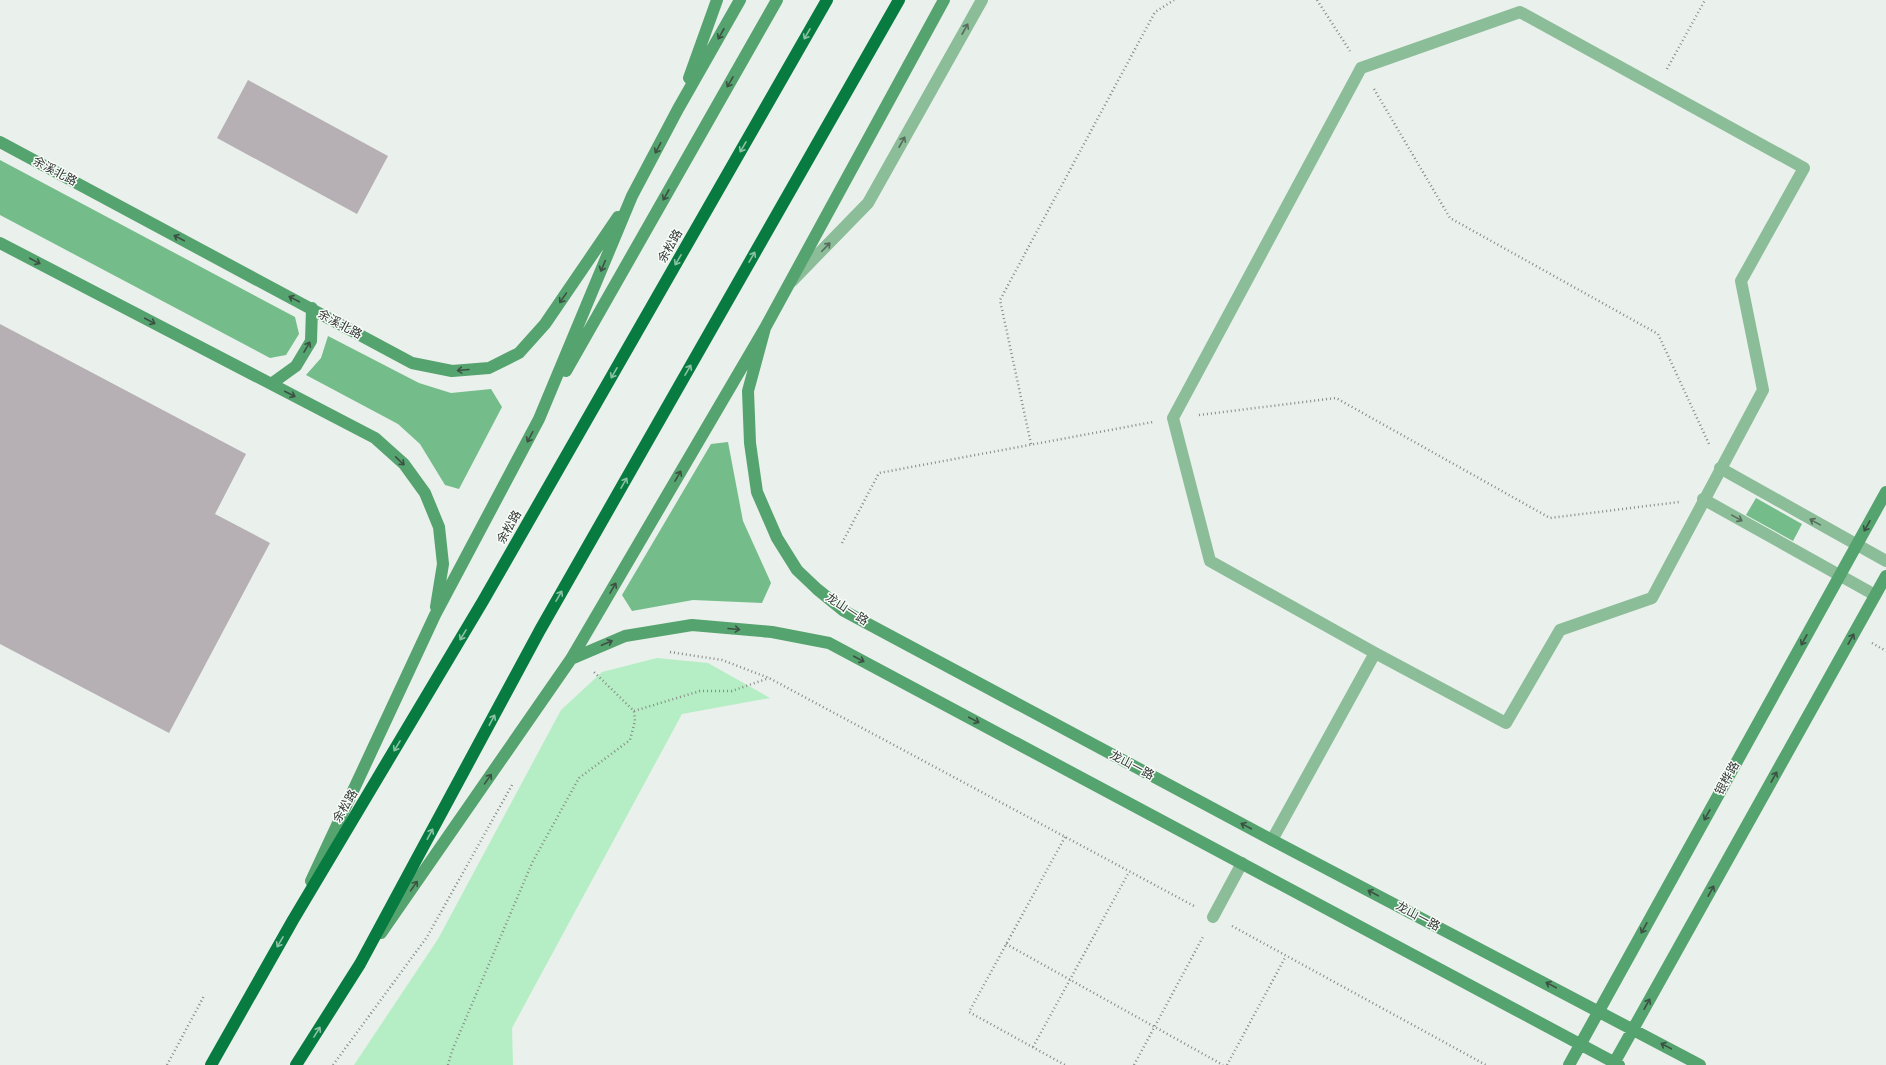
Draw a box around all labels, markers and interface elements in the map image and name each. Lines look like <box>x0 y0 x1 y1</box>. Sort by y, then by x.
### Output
one-way arrow <box>962 23 970 35</box>
one-way arrow <box>716 28 724 40</box>
one-way arrow <box>803 28 811 40</box>
one-way arrow <box>725 76 733 88</box>
one-way arrow <box>898 136 906 148</box>
one-way arrow <box>738 141 746 153</box>
one-way arrow <box>653 142 661 154</box>
street label: 余溪北路 <box>31 154 79 188</box>
one-way arrow <box>661 189 669 201</box>
street label: 余松路 <box>655 227 685 265</box>
one-way arrow <box>174 233 186 241</box>
one-way arrow <box>821 242 830 252</box>
one-way arrow <box>749 251 757 263</box>
one-way arrow <box>674 254 682 266</box>
one-way arrow <box>28 257 40 265</box>
one-way arrow <box>599 259 607 271</box>
one-way arrow <box>559 292 567 303</box>
one-way arrow <box>288 295 300 302</box>
street label: 余溪北路 <box>316 307 364 341</box>
one-way arrow <box>144 317 156 325</box>
one-way arrow <box>304 341 312 353</box>
one-way arrow <box>685 364 693 376</box>
one-way arrow <box>457 366 470 373</box>
one-way arrow <box>609 366 617 378</box>
one-way arrow <box>284 390 296 398</box>
one-way arrow <box>526 430 533 442</box>
one-way arrow <box>395 456 405 465</box>
one-way arrow <box>675 470 683 482</box>
one-way arrow <box>620 477 628 489</box>
street label: 余松路 <box>494 508 524 546</box>
one-way arrow <box>1731 514 1743 522</box>
one-way arrow <box>1809 517 1821 525</box>
one-way arrow <box>1863 520 1870 532</box>
one-way arrow <box>609 582 617 594</box>
one-way arrow <box>556 590 564 602</box>
street label: 龙山一路 <box>823 590 871 628</box>
one-way arrow <box>727 625 740 632</box>
one-way arrow <box>459 629 467 641</box>
one-way arrow <box>1847 633 1855 645</box>
one-way arrow <box>1800 634 1808 646</box>
one-way arrow <box>600 639 612 647</box>
one-way arrow <box>853 656 865 664</box>
one-way arrow <box>488 714 496 726</box>
one-way arrow <box>968 717 980 725</box>
one-way arrow <box>392 740 400 752</box>
street label: 龙山一路 <box>1108 748 1156 782</box>
street label: 银桦路 <box>1712 759 1742 797</box>
one-way arrow <box>1770 771 1778 783</box>
one-way arrow <box>484 774 492 785</box>
street label: 余松路 <box>330 787 360 825</box>
one-way arrow <box>1703 808 1711 820</box>
one-way arrow <box>1240 822 1252 829</box>
one-way arrow <box>427 828 434 840</box>
one-way arrow <box>410 881 418 892</box>
one-way arrow <box>1707 885 1715 897</box>
one-way arrow <box>1368 889 1380 896</box>
street label: 龙山一路 <box>1394 899 1442 933</box>
one-way arrow <box>1640 922 1647 934</box>
one-way arrow <box>276 936 284 948</box>
one-way arrow <box>1545 981 1557 989</box>
one-way arrow <box>1644 998 1652 1010</box>
one-way arrow <box>313 1027 321 1038</box>
one-way arrow <box>1660 1042 1672 1050</box>

